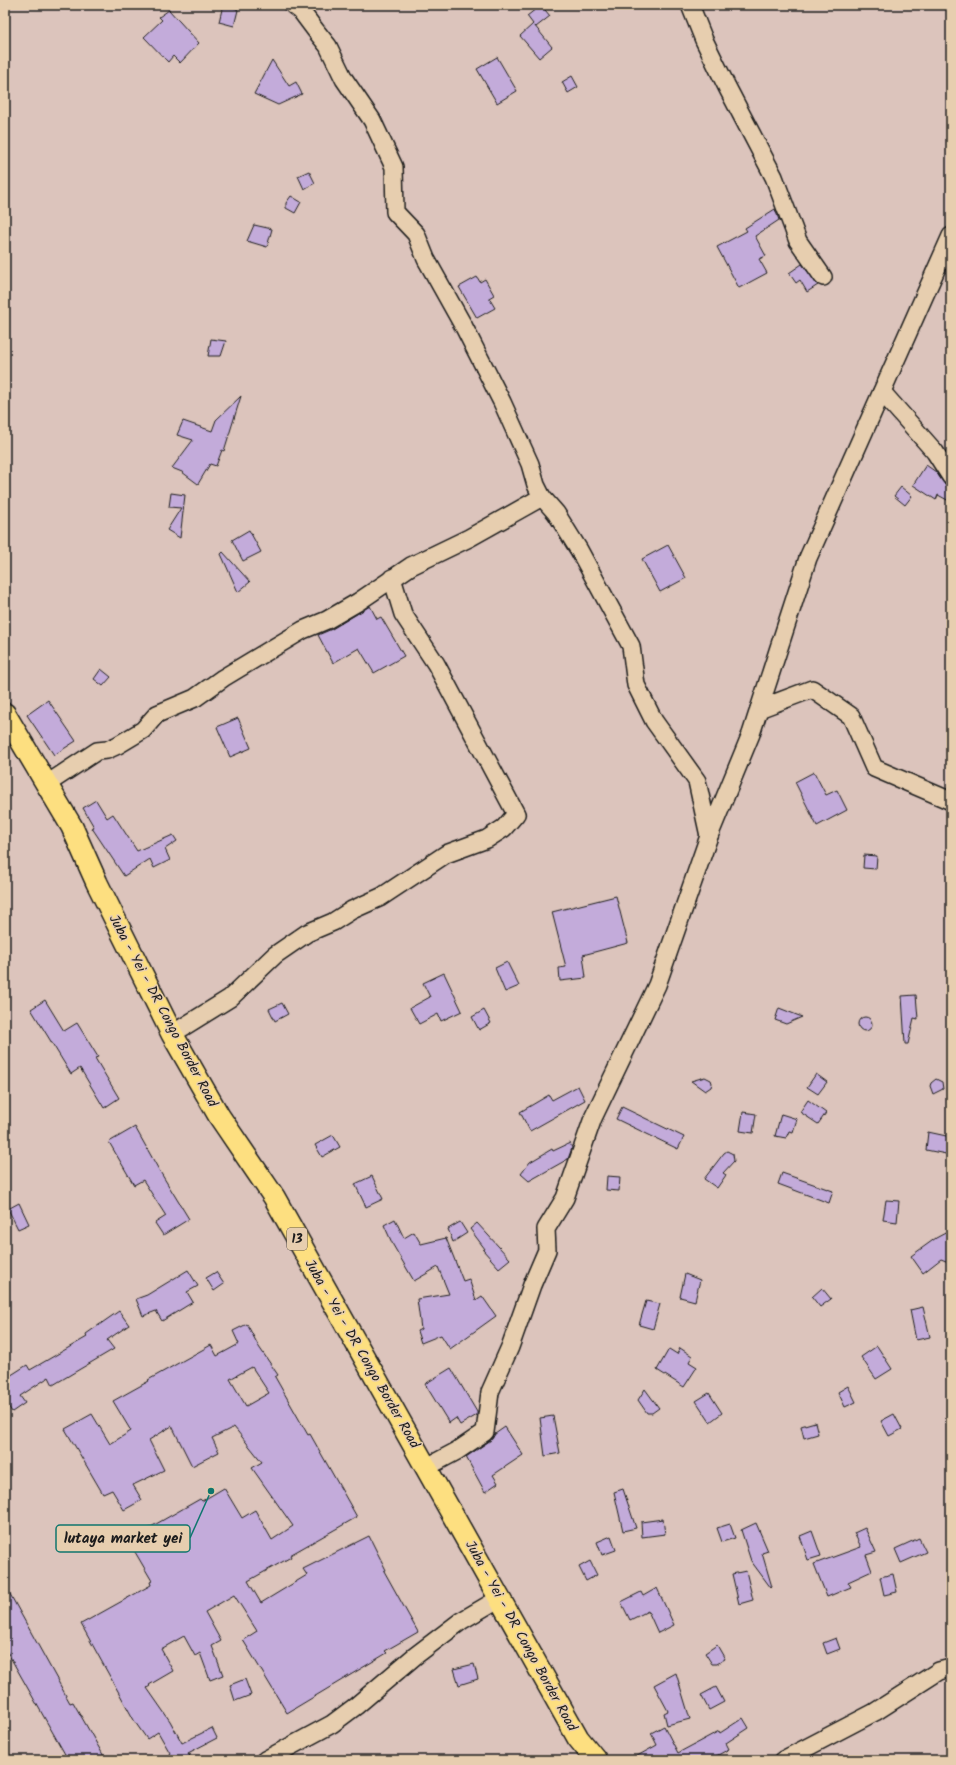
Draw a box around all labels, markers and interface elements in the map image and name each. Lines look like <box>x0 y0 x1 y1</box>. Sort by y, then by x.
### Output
street label: Juba - Yei - DR Congo Border Road <box>103 911 224 1112</box>
road number: 13 <box>287 1228 307 1250</box>
street label: Juba - Yei - DR Congo Border Road <box>299 1255 426 1454</box>
callout: lutaya market yei <box>56 1525 190 1552</box>
text: lutaya market yei <box>64 1527 183 1551</box>
street label: Juba - Yei - DR Congo Border Road <box>459 1537 583 1736</box>

